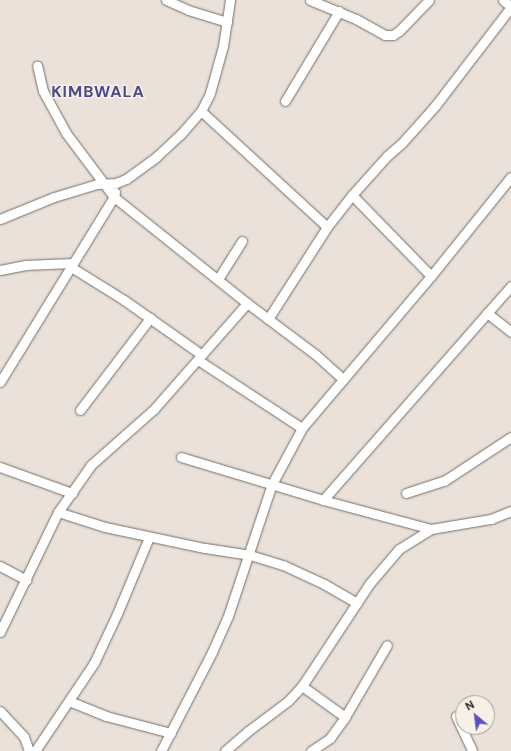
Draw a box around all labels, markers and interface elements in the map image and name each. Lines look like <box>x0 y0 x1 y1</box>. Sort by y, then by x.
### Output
district label: KIMBWALA <box>51 82 145 102</box>
north arrow <box>455 695 495 735</box>
text: N <box>463 697 477 713</box>

